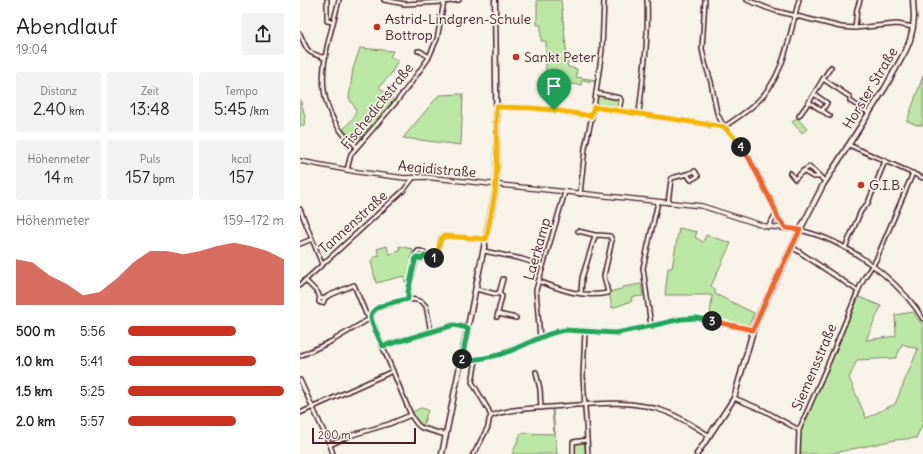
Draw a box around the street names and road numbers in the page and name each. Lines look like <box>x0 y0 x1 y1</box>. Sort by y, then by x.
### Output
street label: Horster Straße <box>839 44 901 132</box>
street label: Fischedickstraße <box>337 59 417 153</box>
street label: Aegidistraße <box>397 157 477 181</box>
street label: Tannenstraße <box>315 187 391 257</box>
street label: Laerkamp <box>520 216 554 282</box>
street label: Siemensstraße <box>788 321 840 413</box>

